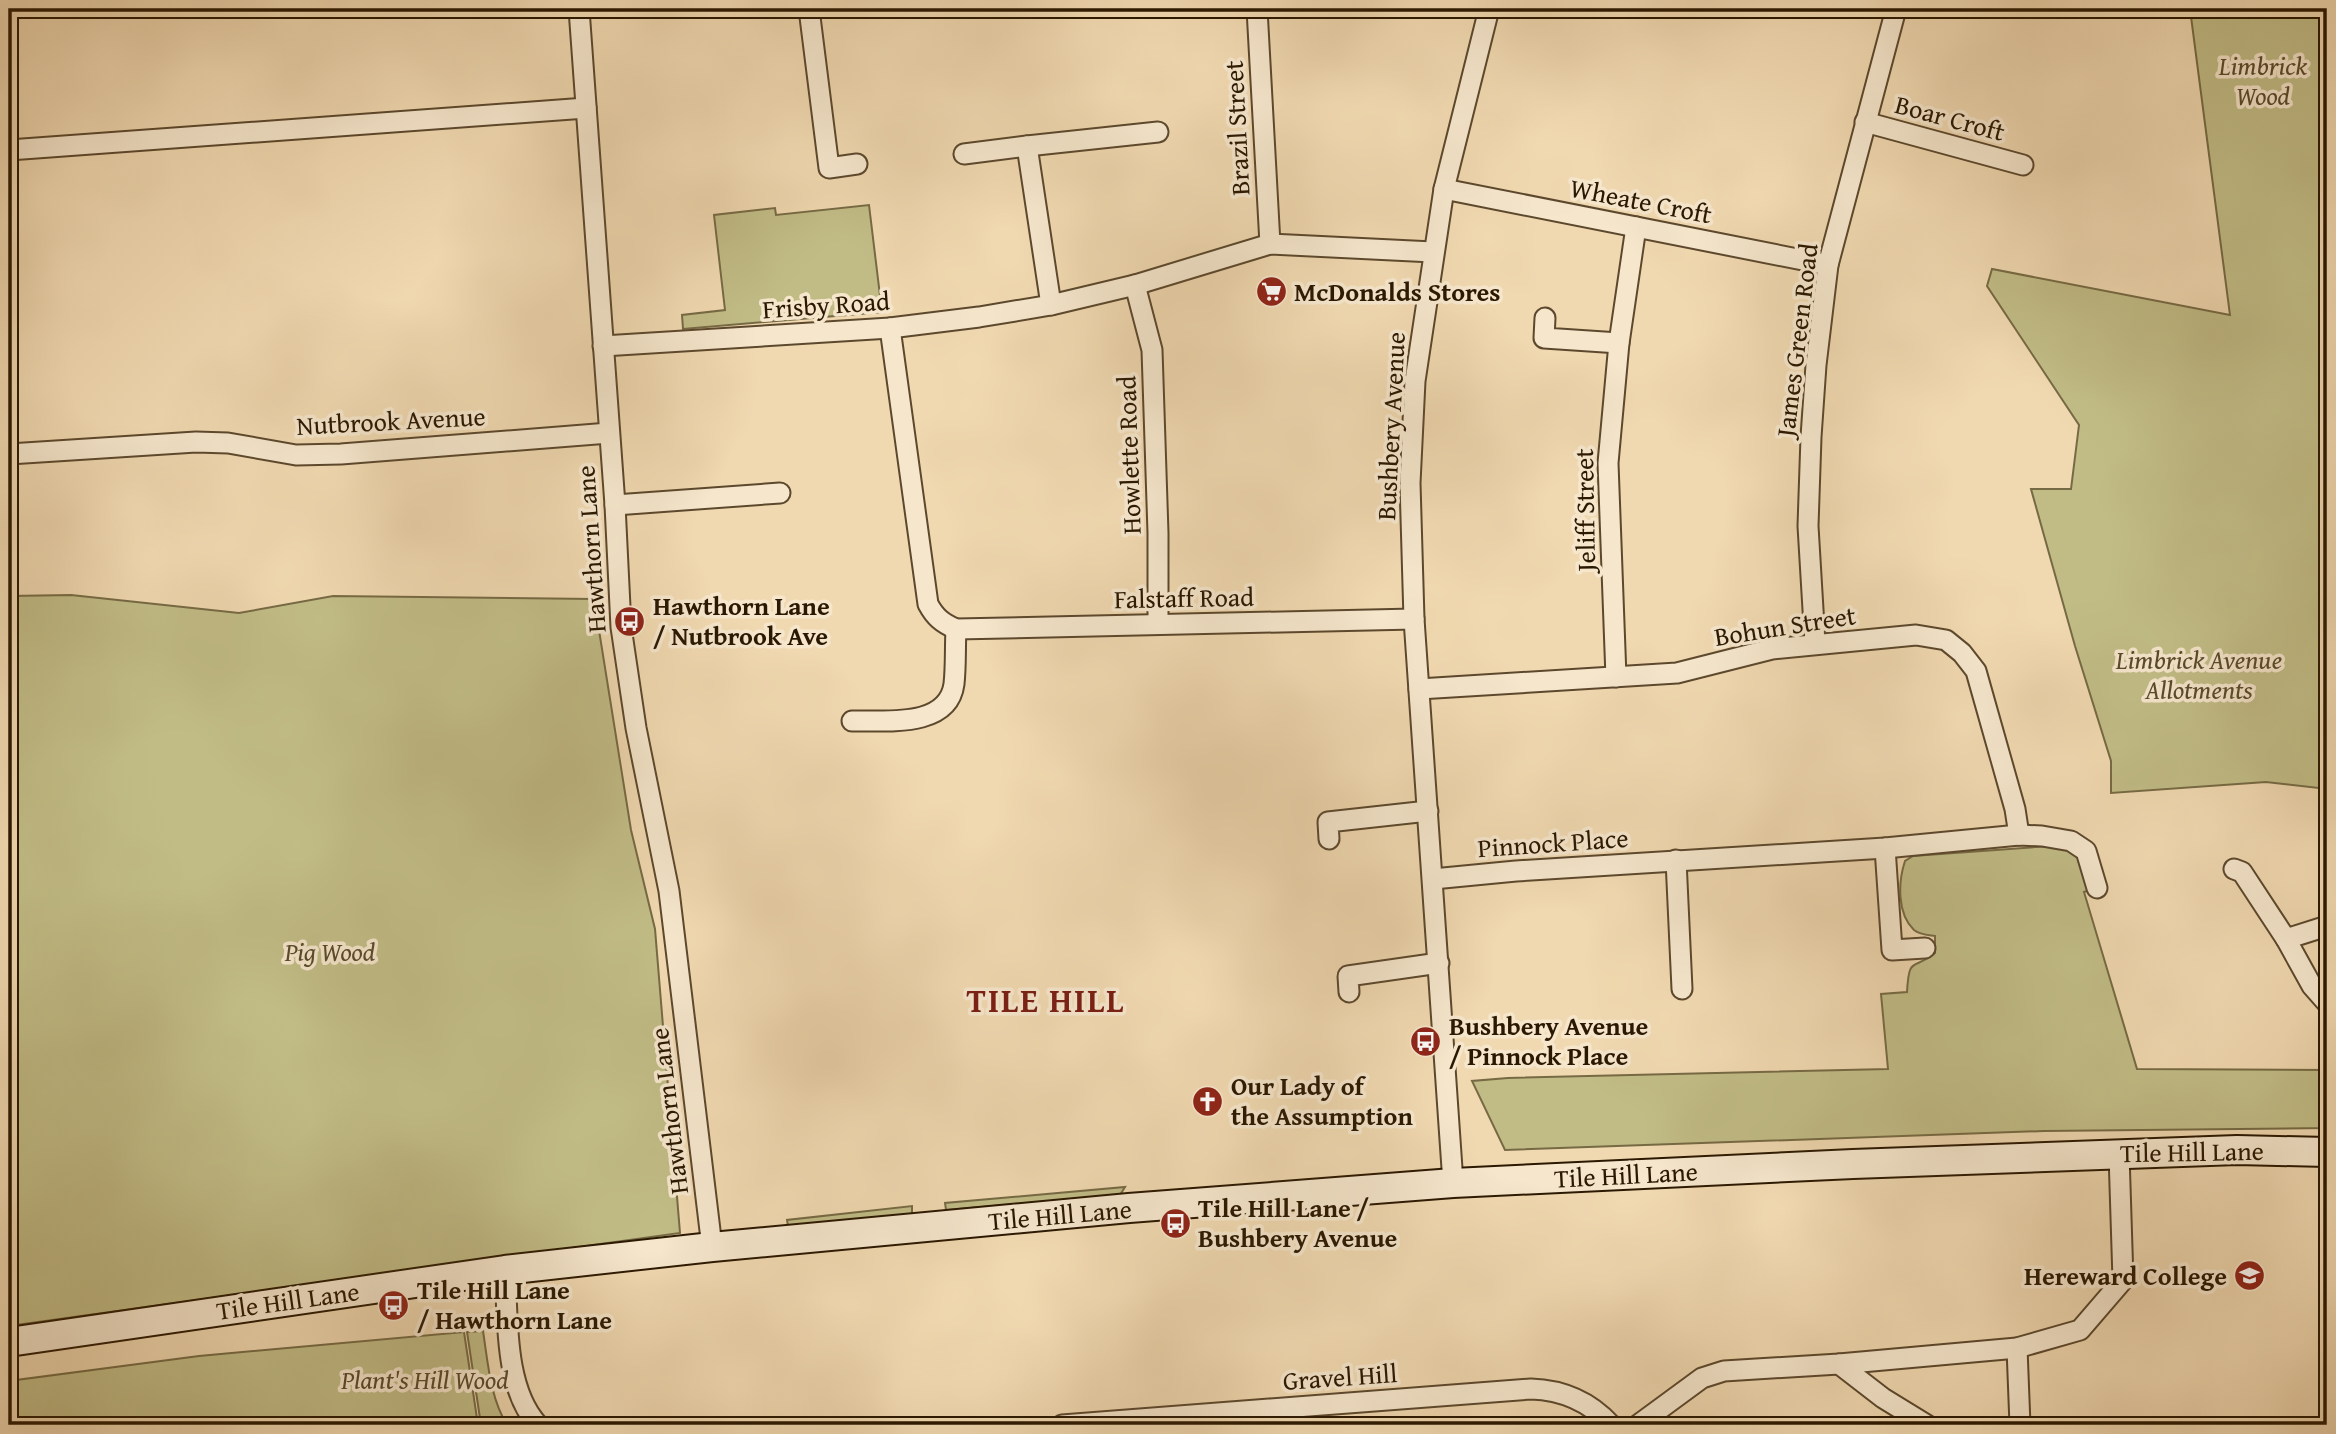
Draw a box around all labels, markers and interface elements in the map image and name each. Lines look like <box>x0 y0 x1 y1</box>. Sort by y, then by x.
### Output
park label: Limbrick Wood <box>2218 46 2307 115</box>
street label: Brazil Street <box>1213 60 1260 196</box>
street label: Boar Croft <box>1891 84 2009 151</box>
street label: Wheate Croft <box>1567 168 1715 233</box>
street label: James Green Road <box>1765 241 1828 442</box>
place label: McDonalds Stores <box>1294 272 1501 311</box>
supermarket icon: McDonalds Stores <box>1254 275 1288 309</box>
street label: Frisby Road <box>761 281 891 328</box>
street label: Bushbery Avenue <box>1366 331 1415 521</box>
street label: Howlette Road <box>1106 375 1151 535</box>
street label: Nutbrook Avenue <box>295 396 487 445</box>
street label: Jeliff Street <box>1564 448 1605 575</box>
street label: Hawthorn Lane <box>565 464 616 634</box>
street label: Falstaff Road <box>1114 577 1254 618</box>
place label: Hawthorn Lane / Nutbrook Ave <box>653 586 830 655</box>
street label: Bohun Street <box>1711 595 1858 656</box>
bus stop icon: Hawthorn Lane / Nutbrook Ave <box>613 604 647 638</box>
park label: Limbrick Avenue Allotments <box>2115 640 2282 709</box>
street label: Pinnock Place <box>1476 818 1630 867</box>
park label: Pig Wood <box>284 932 375 971</box>
district label: TILE HILL <box>967 976 1125 1024</box>
place label: Bushbery Avenue / Pinnock Place <box>1449 1006 1649 1075</box>
bus stop icon: Bushbery Avenue / Pinnock Place <box>1409 1024 1443 1058</box>
street label: Hawthorn Lane <box>639 1026 698 1197</box>
place label: Our Lady of the Assumption <box>1231 1066 1413 1135</box>
church icon: Our Lady of the Assumption <box>1191 1084 1225 1118</box>
street label: Tile Hill Lane <box>2120 1131 2264 1172</box>
street label: Tile Hill Lane <box>1553 1151 1699 1198</box>
place label: Tile Hill Lane / Bushbery Avenue <box>1198 1188 1398 1257</box>
street label: Tile Hill Lane <box>987 1189 1133 1240</box>
bus stop icon: Tile Hill Lane / Bushbery Avenue <box>1158 1206 1192 1240</box>
place label: Hereward College <box>2024 1256 2227 1295</box>
school or university icon: Hereward College <box>2233 1259 2267 1293</box>
place label: Tile Hill Lane / Hawthorn Lane <box>417 1270 612 1339</box>
street label: Tile Hill Lane <box>214 1271 362 1330</box>
bus stop icon: Tile Hill Lane / Hawthorn Lane <box>377 1288 411 1322</box>
street label: Gravel Hill <box>1282 1353 1398 1400</box>
park label: Plant's Hill Wood <box>340 1360 509 1399</box>

